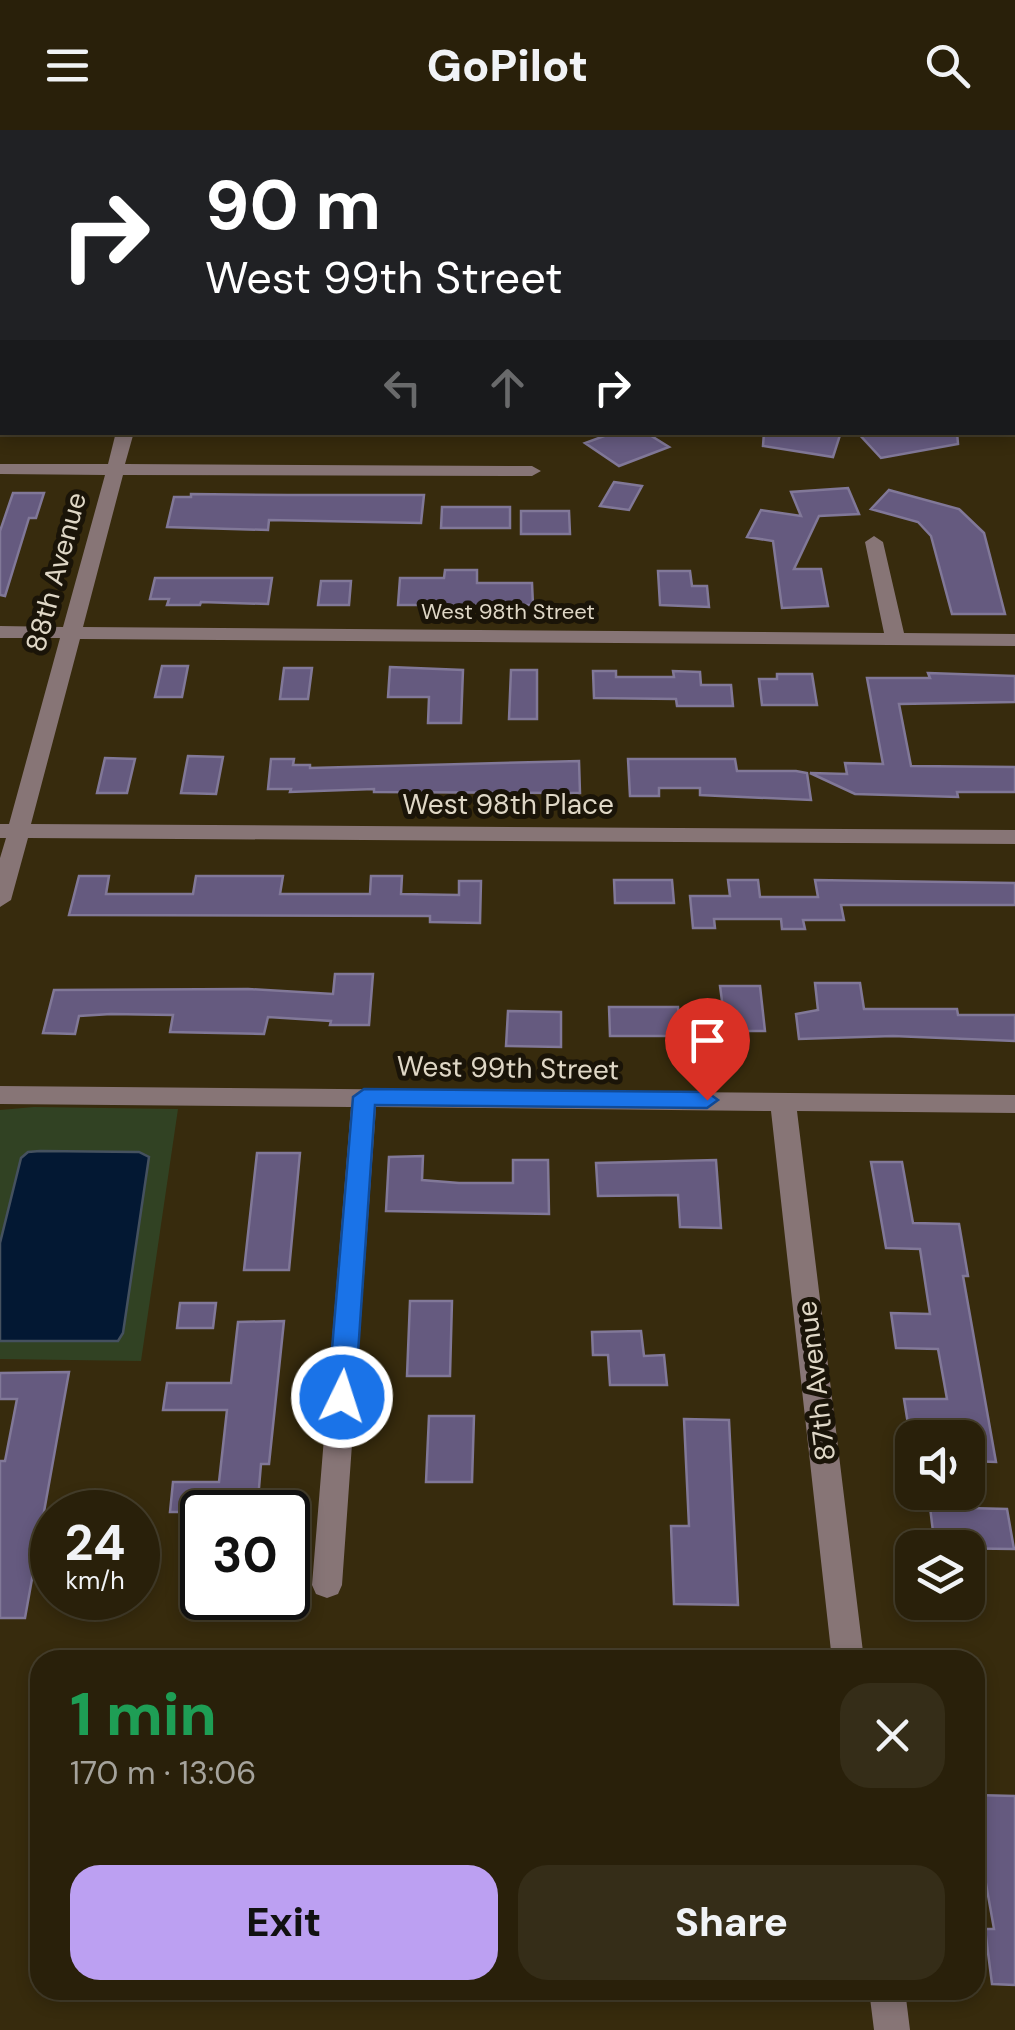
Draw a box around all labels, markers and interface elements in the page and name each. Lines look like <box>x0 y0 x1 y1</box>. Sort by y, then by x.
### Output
text: GoPilot <box>427 36 588 95</box>
icon: menu <box>40 38 95 93</box>
icon: search <box>920 38 975 93</box>
text: 90 m <box>205 160 381 251</box>
icon: right <box>40 170 170 300</box>
text: West 99th Street <box>205 248 563 307</box>
icon: left <box>375 360 430 415</box>
icon: ahead <box>480 360 535 415</box>
icon: right <box>585 360 640 415</box>
street label: 88th Avenue <box>17 488 95 656</box>
street label: West 98th Street <box>421 597 595 626</box>
street label: West 98th Place <box>402 786 614 823</box>
pin <box>665 998 750 1101</box>
icon: arrive <box>680 1013 735 1068</box>
street label: West 99th Street <box>396 1048 620 1088</box>
street label: 87th Avenue <box>788 1299 844 1463</box>
position arrow <box>290 1345 394 1449</box>
map controls <box>895 1420 985 1620</box>
button: sound <box>895 1420 985 1510</box>
speed limit sign: 30 <box>180 1490 310 1620</box>
text: 24 <box>65 1510 126 1576</box>
button: layers <box>895 1530 985 1620</box>
text: km/h <box>65 1564 125 1597</box>
text: 1 min <box>70 1675 217 1754</box>
button: close <box>840 1683 945 1788</box>
text: 170 m · 13:06 <box>70 1752 256 1794</box>
button: Exit <box>70 1865 498 1980</box>
button: Share <box>518 1865 945 1980</box>

